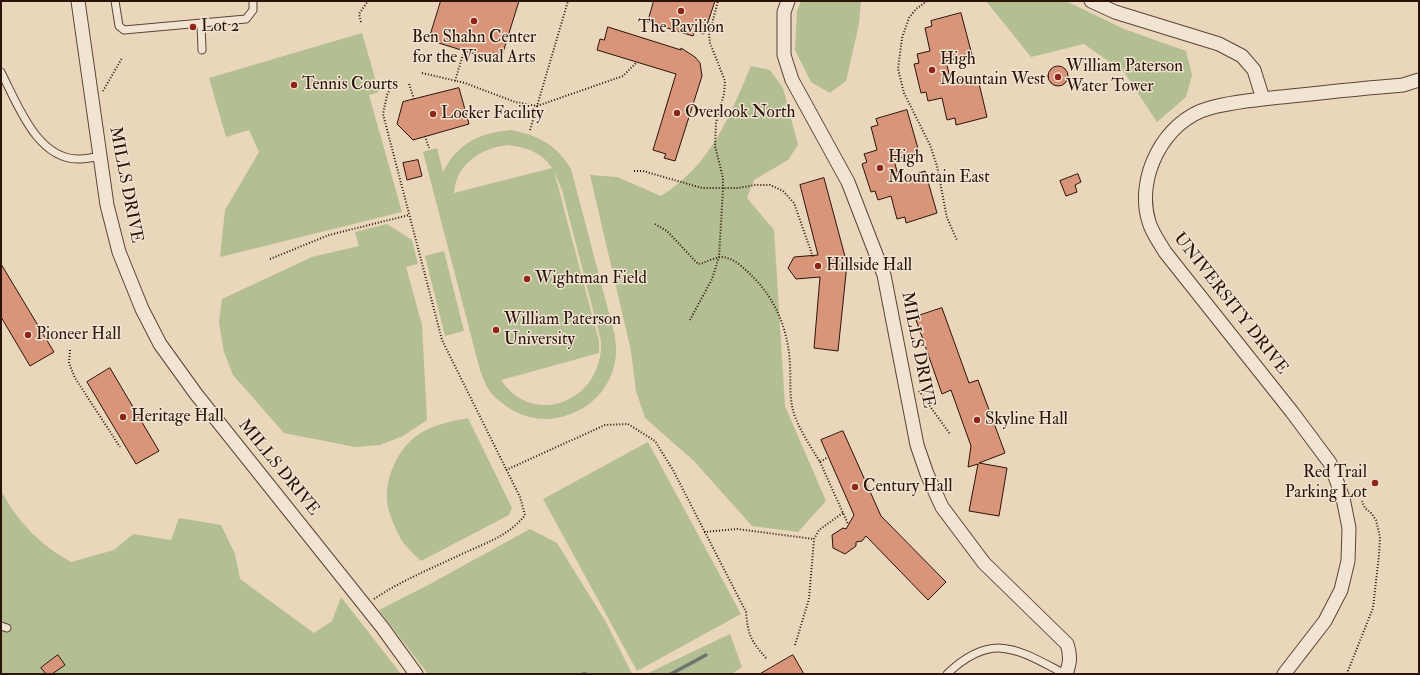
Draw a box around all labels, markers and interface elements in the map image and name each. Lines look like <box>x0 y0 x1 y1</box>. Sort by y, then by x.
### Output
marker: The Pavilion <box>676 6 686 16</box>
marker: Ben Shahn Center for the Visual Arts <box>469 16 479 26</box>
place label: Lot 2 <box>201 17 239 37</box>
place label: The Pavilion <box>638 18 724 38</box>
marker: Lot 2 <box>188 22 198 32</box>
place label: Ben Shahn Center for the Visual Arts <box>412 28 536 68</box>
place label: High Mountain West <box>940 50 1045 90</box>
place label: William Paterson Water Tower <box>1066 57 1183 97</box>
marker: High Mountain West <box>927 65 937 75</box>
marker: William Paterson Water Tower <box>1053 72 1063 82</box>
place label: Tennis Courts <box>302 75 398 95</box>
marker: Tennis Courts <box>289 80 299 90</box>
place label: Overlook North <box>685 103 795 123</box>
place label: Locker Facility <box>441 104 544 124</box>
marker: Overlook North <box>672 108 682 118</box>
marker: Locker Facility <box>428 109 438 119</box>
street label: MILLS DRIVE <box>104 125 146 245</box>
place label: High Mountain East <box>888 148 990 188</box>
marker: High Mountain East <box>875 163 885 173</box>
street label: UNIVERSITY DRIVE <box>1168 229 1292 379</box>
place label: Hillside Hall <box>826 256 912 276</box>
marker: Hillside Hall <box>813 261 823 271</box>
place label: Wightman Field <box>535 269 647 289</box>
marker: Wightman Field <box>522 274 532 284</box>
street label: MILLS DRIVE <box>896 290 938 410</box>
place label: William Paterson University <box>504 310 621 350</box>
place label: Pioneer Hall <box>36 325 121 345</box>
marker: William Paterson University <box>491 325 501 335</box>
marker: Pioneer Hall <box>23 330 33 340</box>
place label: Heritage Hall <box>131 407 224 427</box>
place label: Skyline Hall <box>985 410 1068 430</box>
marker: Heritage Hall <box>118 412 128 422</box>
marker: Skyline Hall <box>972 415 982 425</box>
street label: MILLS DRIVE <box>233 416 323 520</box>
place label: Red Trail Parking Lot <box>1285 463 1367 503</box>
place label: Century Hall <box>863 477 953 497</box>
marker: Red Trail Parking Lot <box>1370 478 1380 488</box>
marker: Century Hall <box>850 482 860 492</box>

